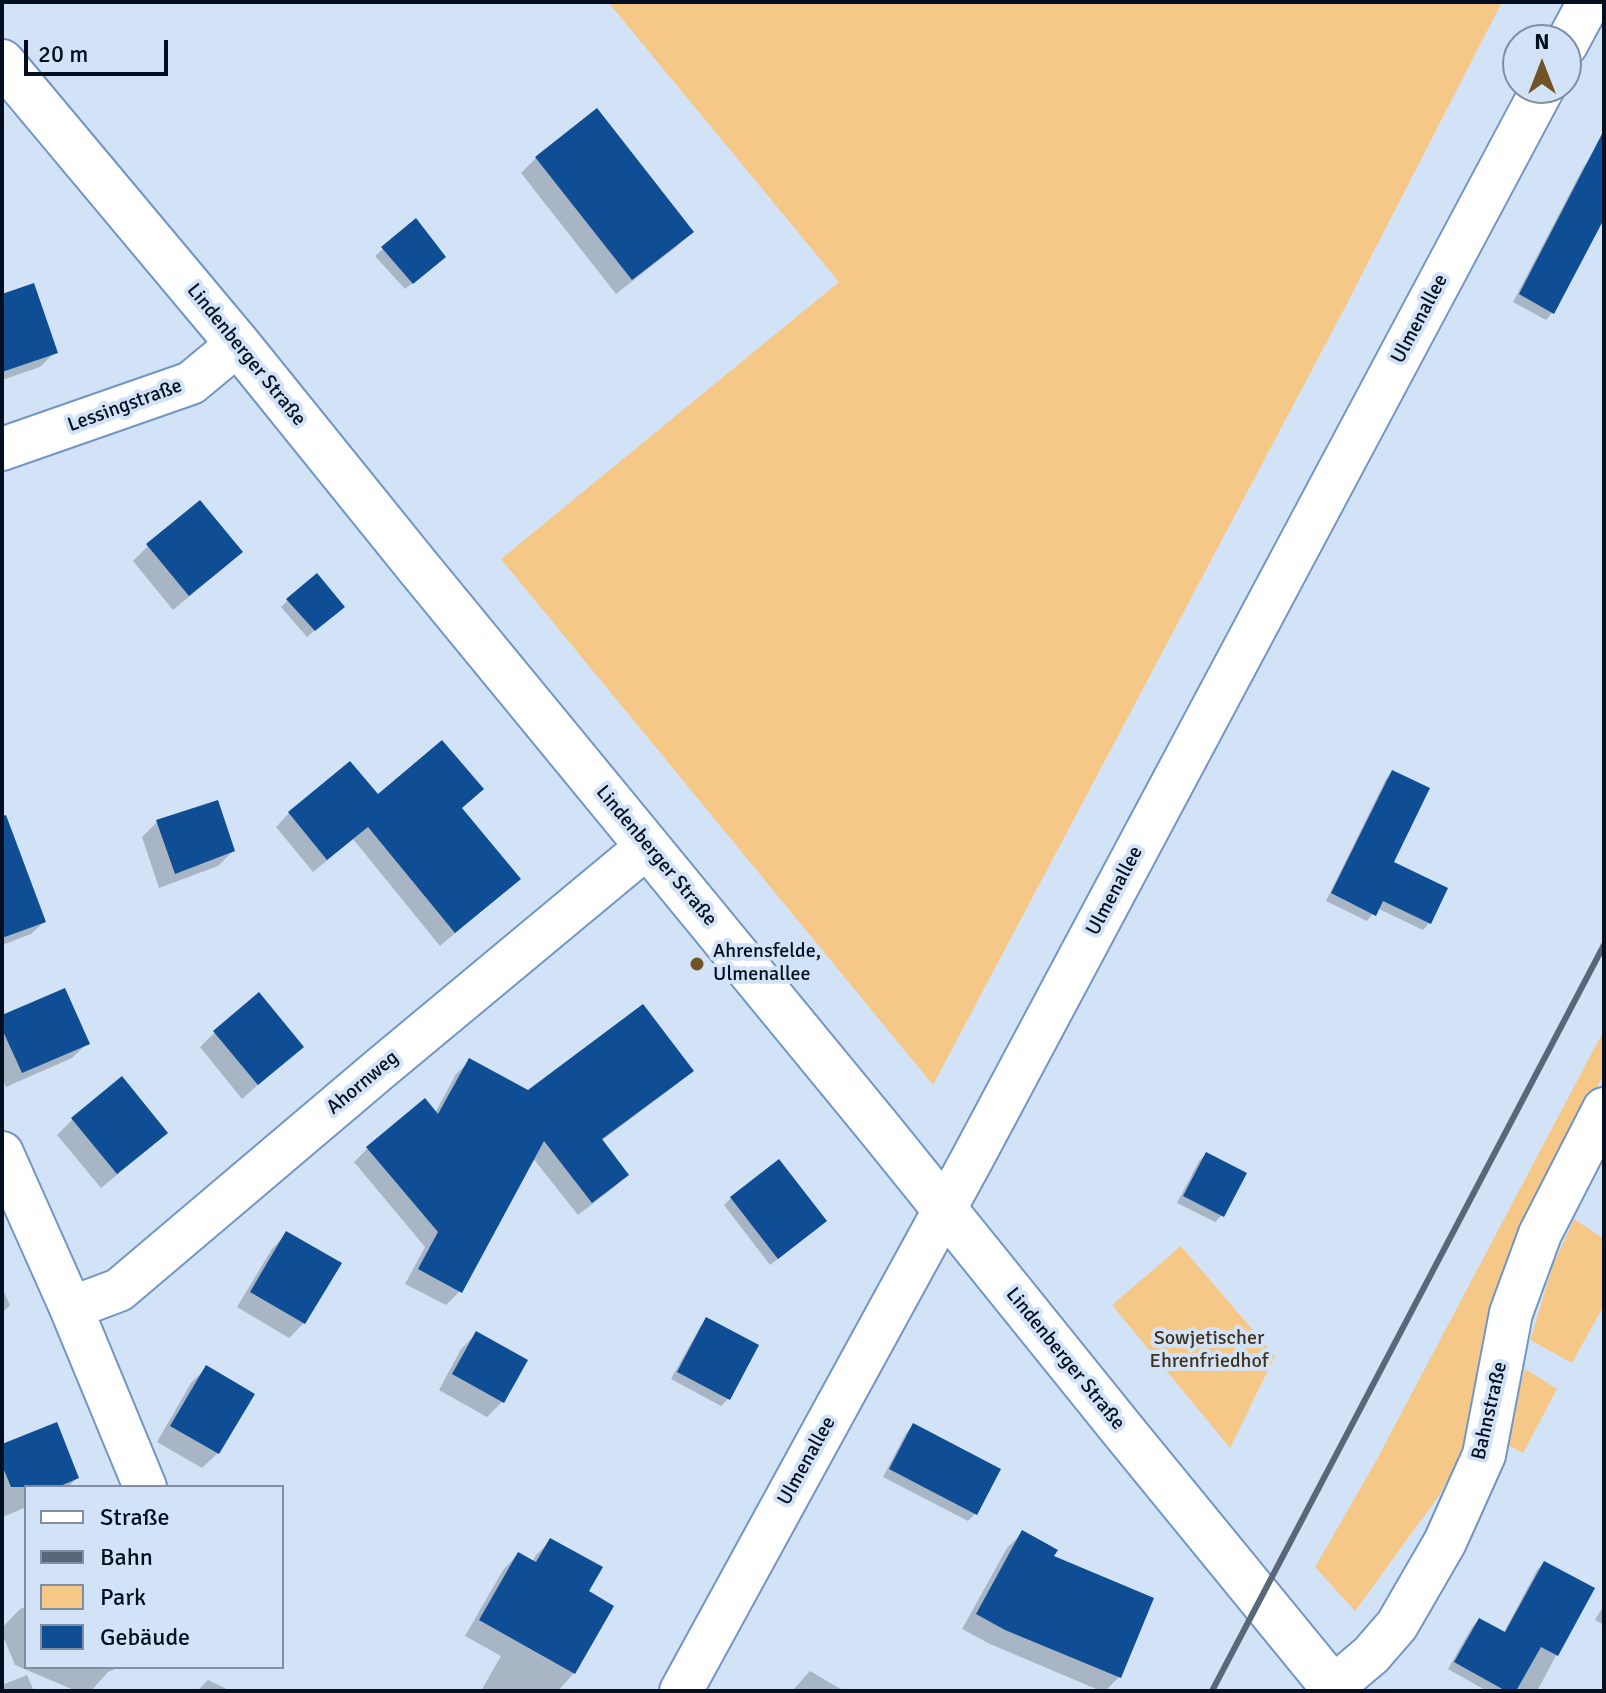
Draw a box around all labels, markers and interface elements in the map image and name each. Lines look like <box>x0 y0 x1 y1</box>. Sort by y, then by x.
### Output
scale bar <box>28 24 172 74</box>
north arrow <box>1502 24 1582 104</box>
text: N <box>1534 28 1550 55</box>
text: 20 m <box>38 39 88 69</box>
street label: Ulmenallee <box>1386 270 1454 368</box>
street label: Lindenberger Straße <box>181 279 311 431</box>
street label: Lessingstraße <box>65 374 185 438</box>
street label: Lindenberger Straße <box>590 781 722 931</box>
street label: Ulmenallee <box>1081 842 1149 940</box>
place label: Ahrensfelde, Ulmenallee <box>713 940 821 987</box>
marker: Ahrensfelde, Ulmenallee <box>688 955 706 973</box>
street label: Ahornweg <box>322 1046 404 1120</box>
street label: Lindenberger Straße <box>1000 1283 1130 1435</box>
park label: Sowjetischer Ehrenfriedhof <box>1150 1327 1268 1374</box>
street label: Bahnstraße <box>1467 1360 1513 1462</box>
street label: Ulmenallee <box>773 1413 841 1509</box>
legend <box>24 1485 284 1669</box>
text: Straße <box>100 1502 170 1532</box>
text: Bahn <box>100 1542 153 1572</box>
text: Park <box>100 1582 146 1612</box>
text: Gebäude <box>100 1622 190 1652</box>

